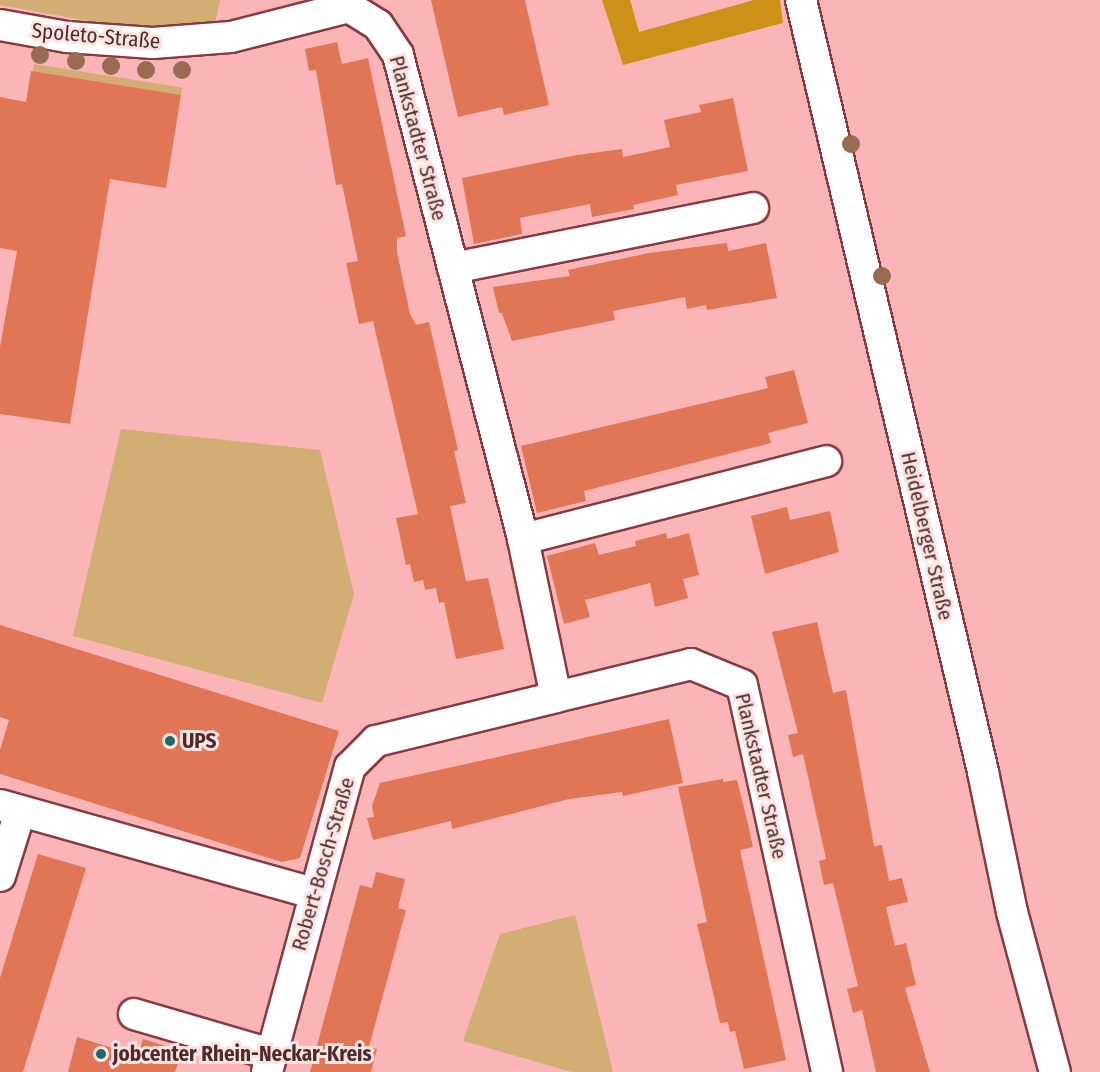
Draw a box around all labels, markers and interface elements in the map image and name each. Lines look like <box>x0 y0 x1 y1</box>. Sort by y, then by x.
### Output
street label: Spoleto-Straße <box>31 18 161 54</box>
street label: Plankstadter Straße <box>384 53 452 223</box>
street label: Heidelberger Straße <box>895 449 959 623</box>
street label: Plankstadter Straße <box>730 691 792 861</box>
place label: UPS <box>182 728 216 754</box>
marker: UPS <box>163 734 177 748</box>
street label: Robert-Bosch-Straße <box>286 774 360 954</box>
place label: jobcenter Rhein-Neckar-Kreis <box>113 1041 372 1067</box>
marker: jobcenter Rhein-Neckar-Kreis <box>94 1047 108 1061</box>

